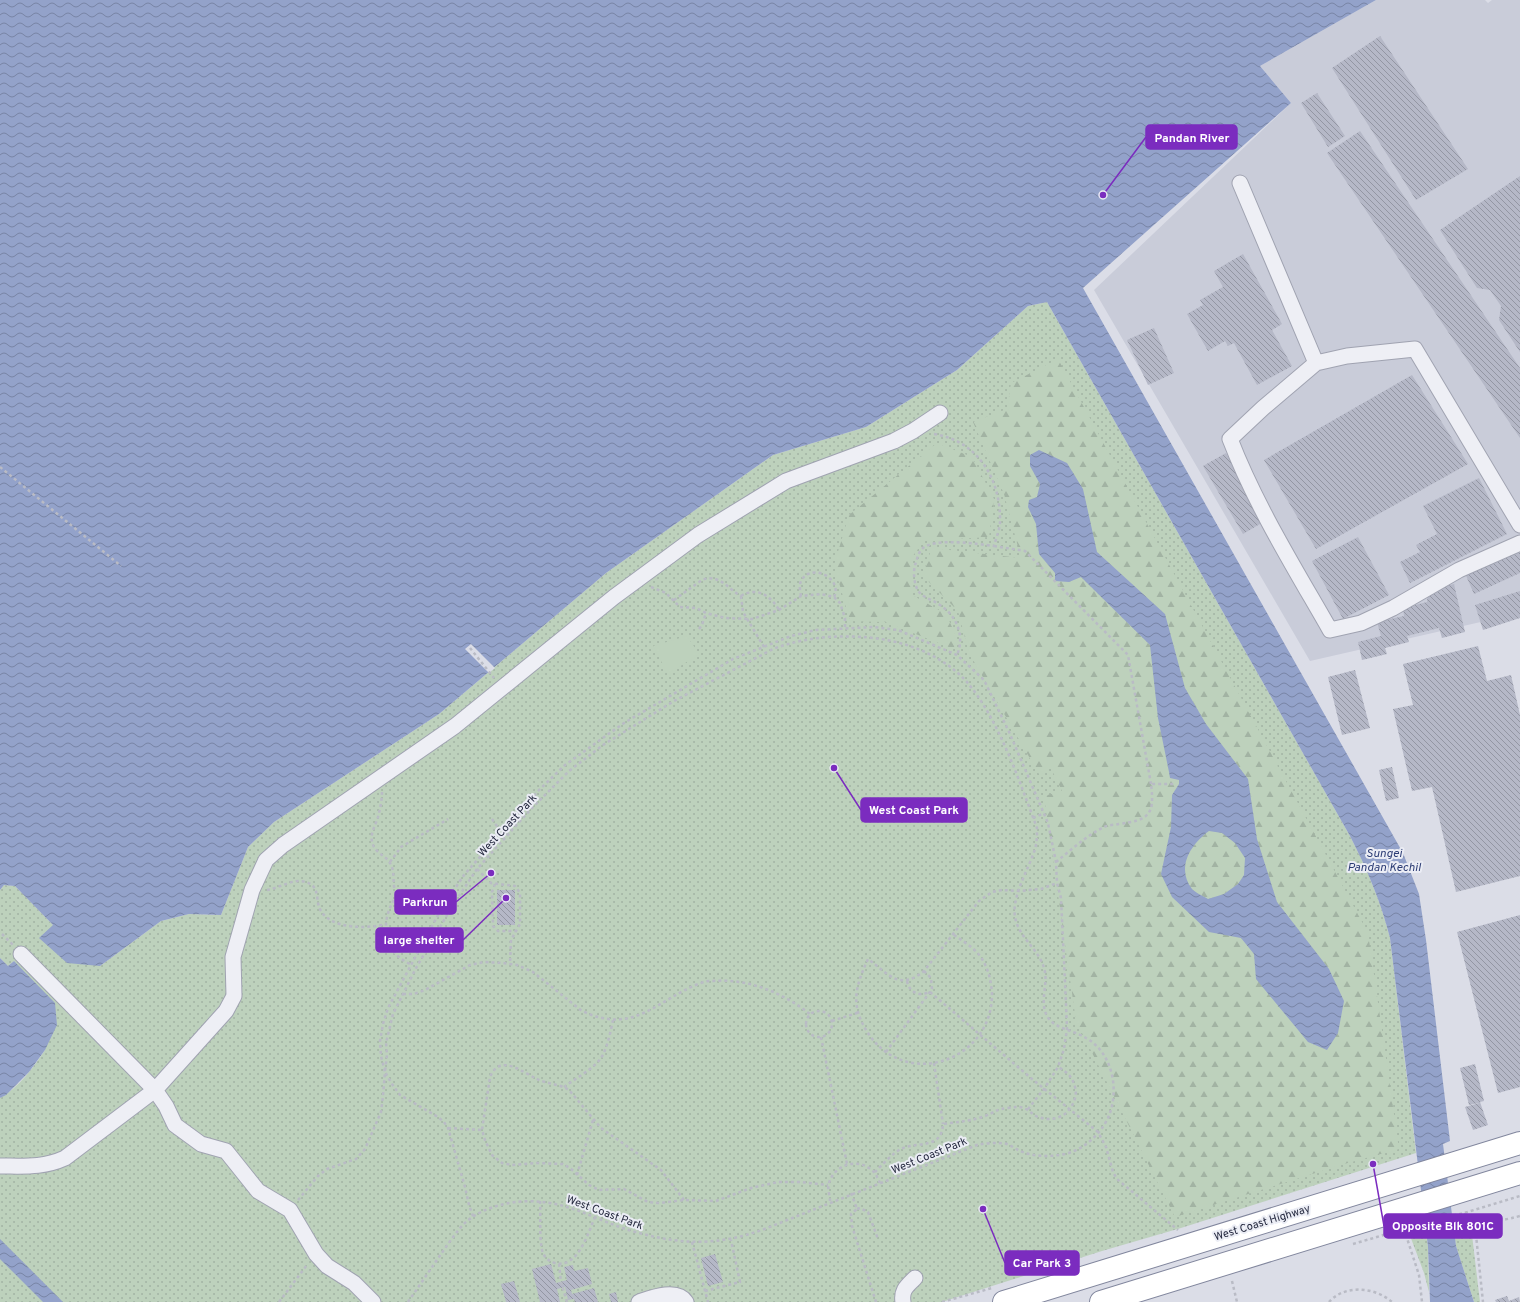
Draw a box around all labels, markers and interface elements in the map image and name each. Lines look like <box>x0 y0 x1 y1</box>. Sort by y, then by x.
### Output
callout: Pandan River <box>1146 125 1237 149</box>
text: Pandan River <box>1154 131 1230 147</box>
street label: West Coast Park <box>475 791 540 860</box>
callout: West Coast Park <box>861 798 967 822</box>
text: West Coast Park <box>869 803 959 819</box>
water label: Sungei Pandan Kechil <box>1347 846 1422 876</box>
callout: Parkrun <box>395 890 456 914</box>
text: Parkrun <box>402 895 448 911</box>
callout: large shelter <box>376 928 463 952</box>
text: large shelter <box>383 933 455 949</box>
street label: West Coast Park <box>889 1134 969 1177</box>
street label: West Coast Park <box>564 1193 645 1233</box>
street label: West Coast Highway <box>1213 1202 1312 1244</box>
callout: Opposite Blk 801C <box>1384 1214 1502 1238</box>
text: Opposite Blk 801C <box>1392 1219 1494 1235</box>
callout: Car Park 3 <box>1005 1251 1079 1275</box>
text: Car Park 3 <box>1013 1256 1071 1272</box>

